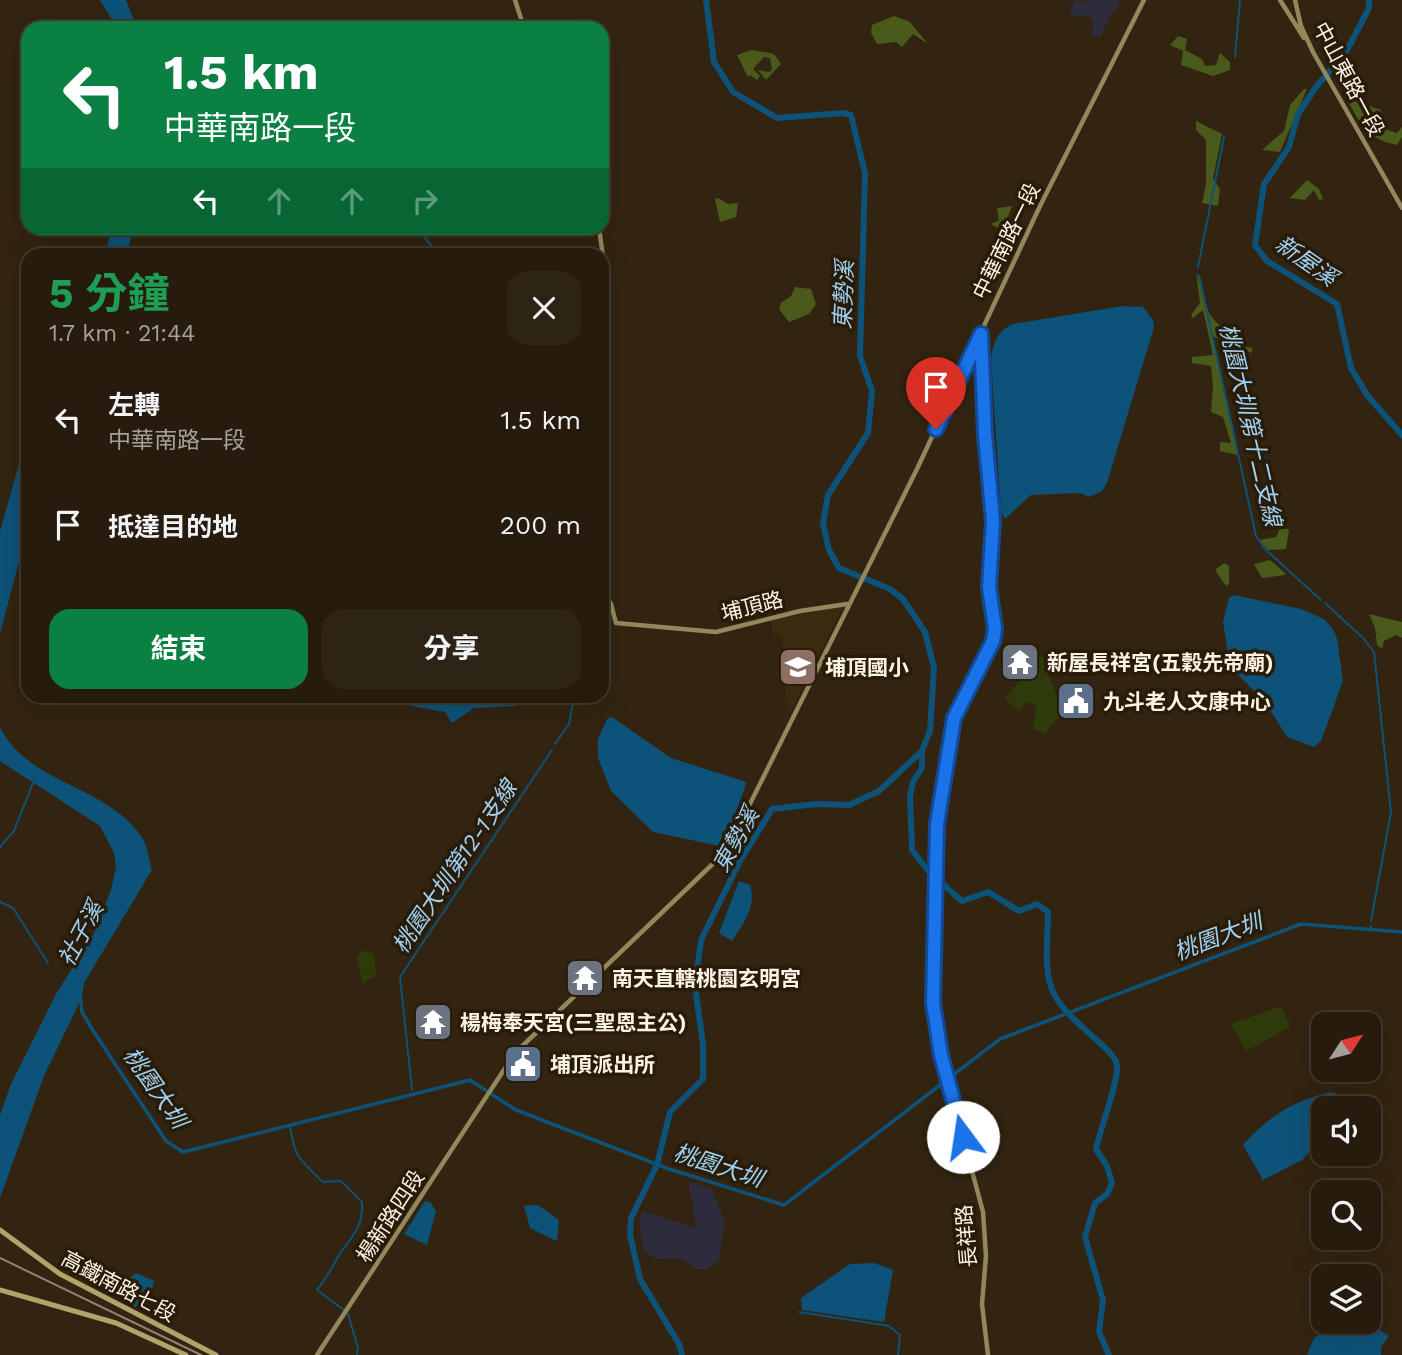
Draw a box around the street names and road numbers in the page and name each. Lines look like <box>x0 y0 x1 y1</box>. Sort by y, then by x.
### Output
street label: 中山東路一段 <box>1308 18 1390 140</box>
street label: 中華南路一段 <box>967 179 1045 303</box>
street label: 埔頂路 <box>718 586 786 626</box>
street label: 楊新路四段 <box>351 1165 429 1267</box>
street label: 長祥路 <box>951 1204 981 1268</box>
street label: 高鐵南路七段 <box>58 1245 180 1327</box>

